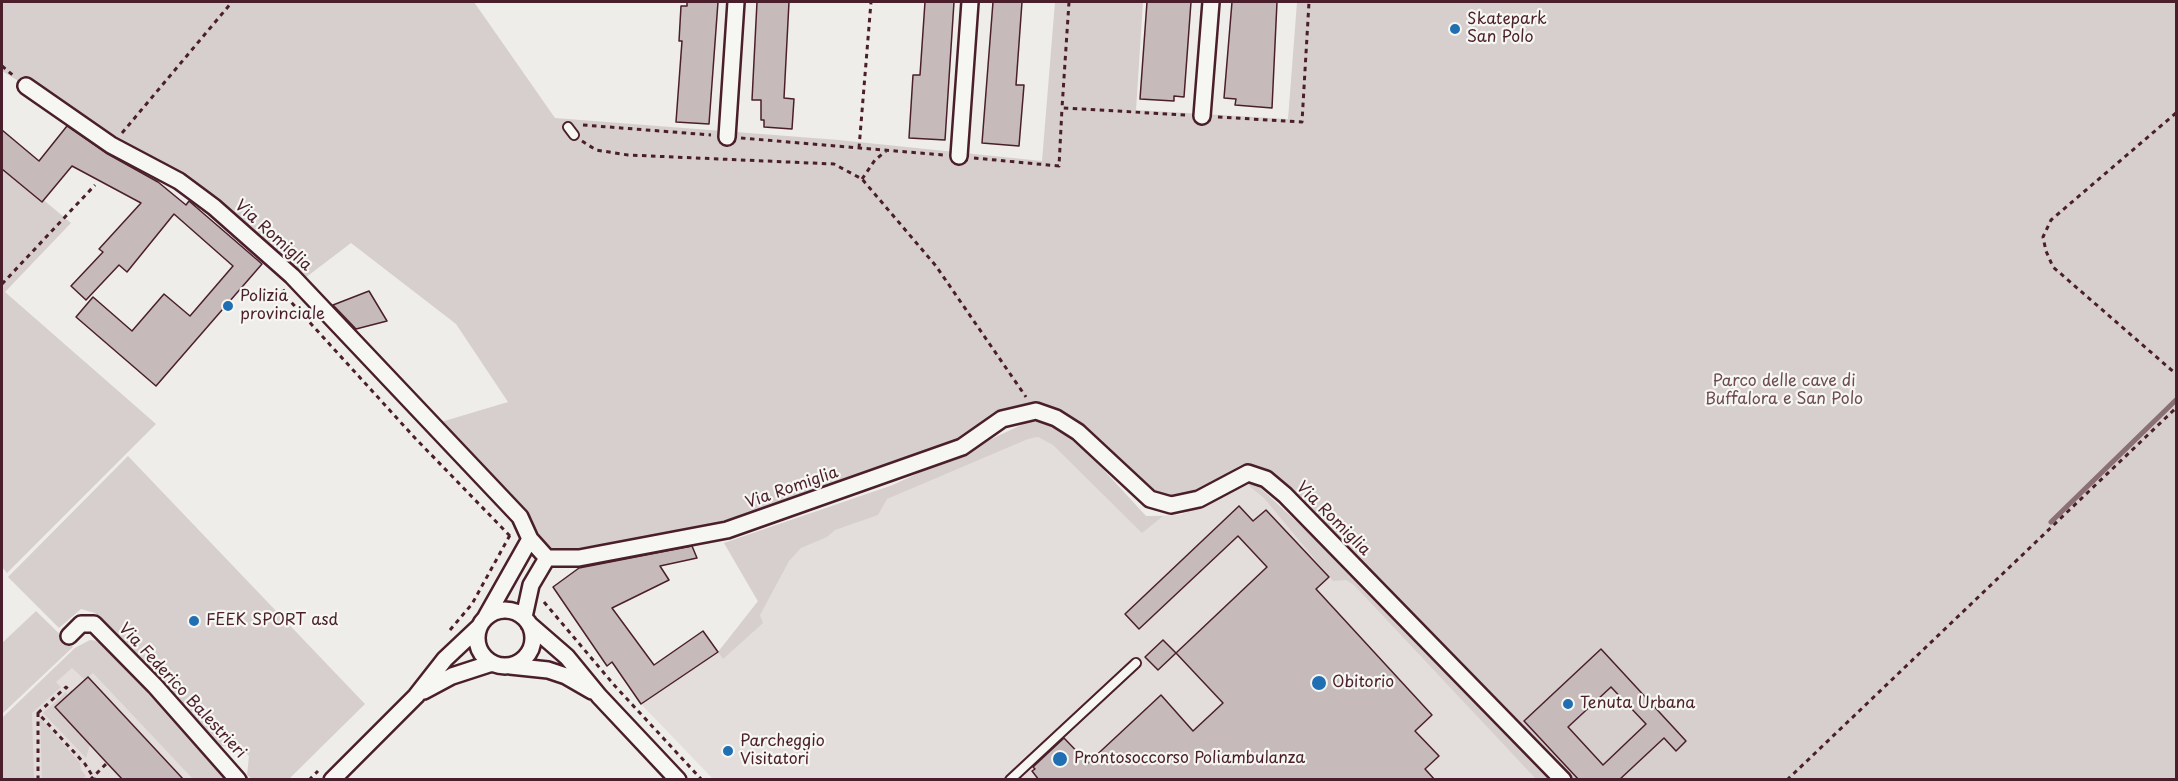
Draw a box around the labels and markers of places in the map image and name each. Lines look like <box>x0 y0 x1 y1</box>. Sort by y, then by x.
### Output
place label: Skatepark San Polo <box>1467 10 1547 48</box>
marker: Skatepark San Polo <box>1448 22 1462 36</box>
place label: Polizia provinciale <box>240 287 325 325</box>
marker: Polizia provinciale <box>221 299 235 313</box>
place label: FEEK SPORT asd <box>206 611 338 631</box>
marker: FEEK SPORT asd <box>187 614 201 628</box>
place label: Obitorio <box>1332 673 1394 693</box>
marker: Obitorio <box>1310 674 1328 692</box>
place label: Tenuta Urbana <box>1580 694 1695 714</box>
marker: Tenuta Urbana <box>1561 697 1575 711</box>
place label: Parcheggio Visitatori <box>740 732 825 770</box>
marker: Parcheggio Visitatori <box>721 744 735 758</box>
place label: Prontosoccorso Poliambulanza <box>1074 749 1305 769</box>
marker: Prontosoccorso Poliambulanza <box>1051 750 1069 768</box>

